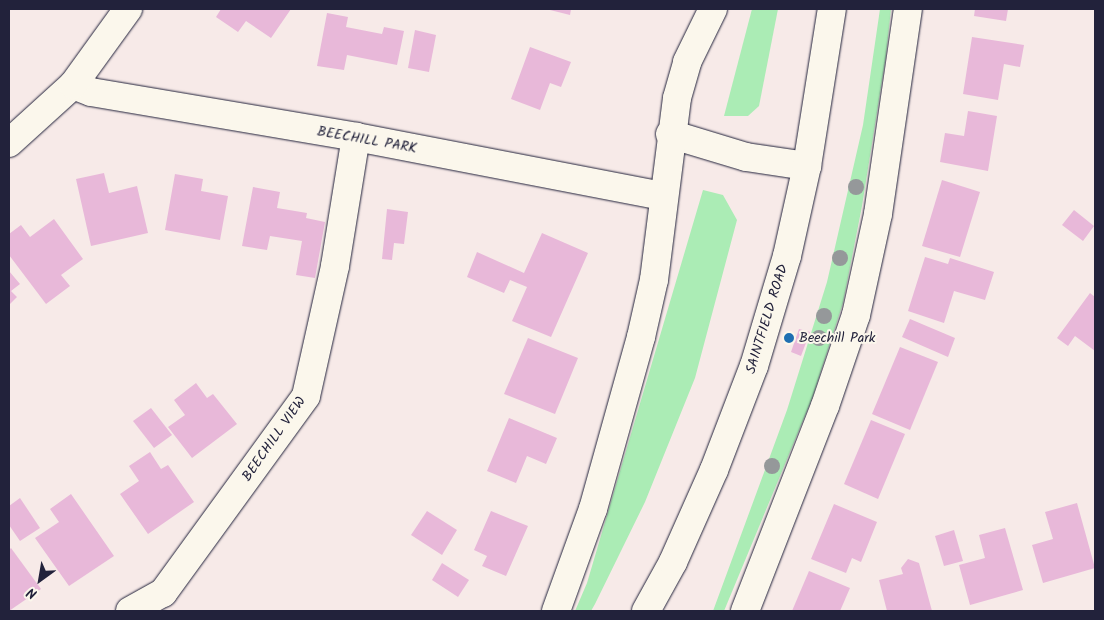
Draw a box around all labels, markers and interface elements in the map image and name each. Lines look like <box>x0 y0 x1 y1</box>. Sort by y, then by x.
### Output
street label: BEECHILL PARK <box>316 123 418 157</box>
street label: SAINTFIELD ROAD <box>742 262 792 376</box>
place label: Beechill Park <box>799 330 875 346</box>
marker: Beechill Park <box>783 332 795 344</box>
street label: BEECHILL VIEW <box>239 394 309 484</box>
north arrow <box>15 555 65 605</box>
text: N <box>22 581 42 604</box>

